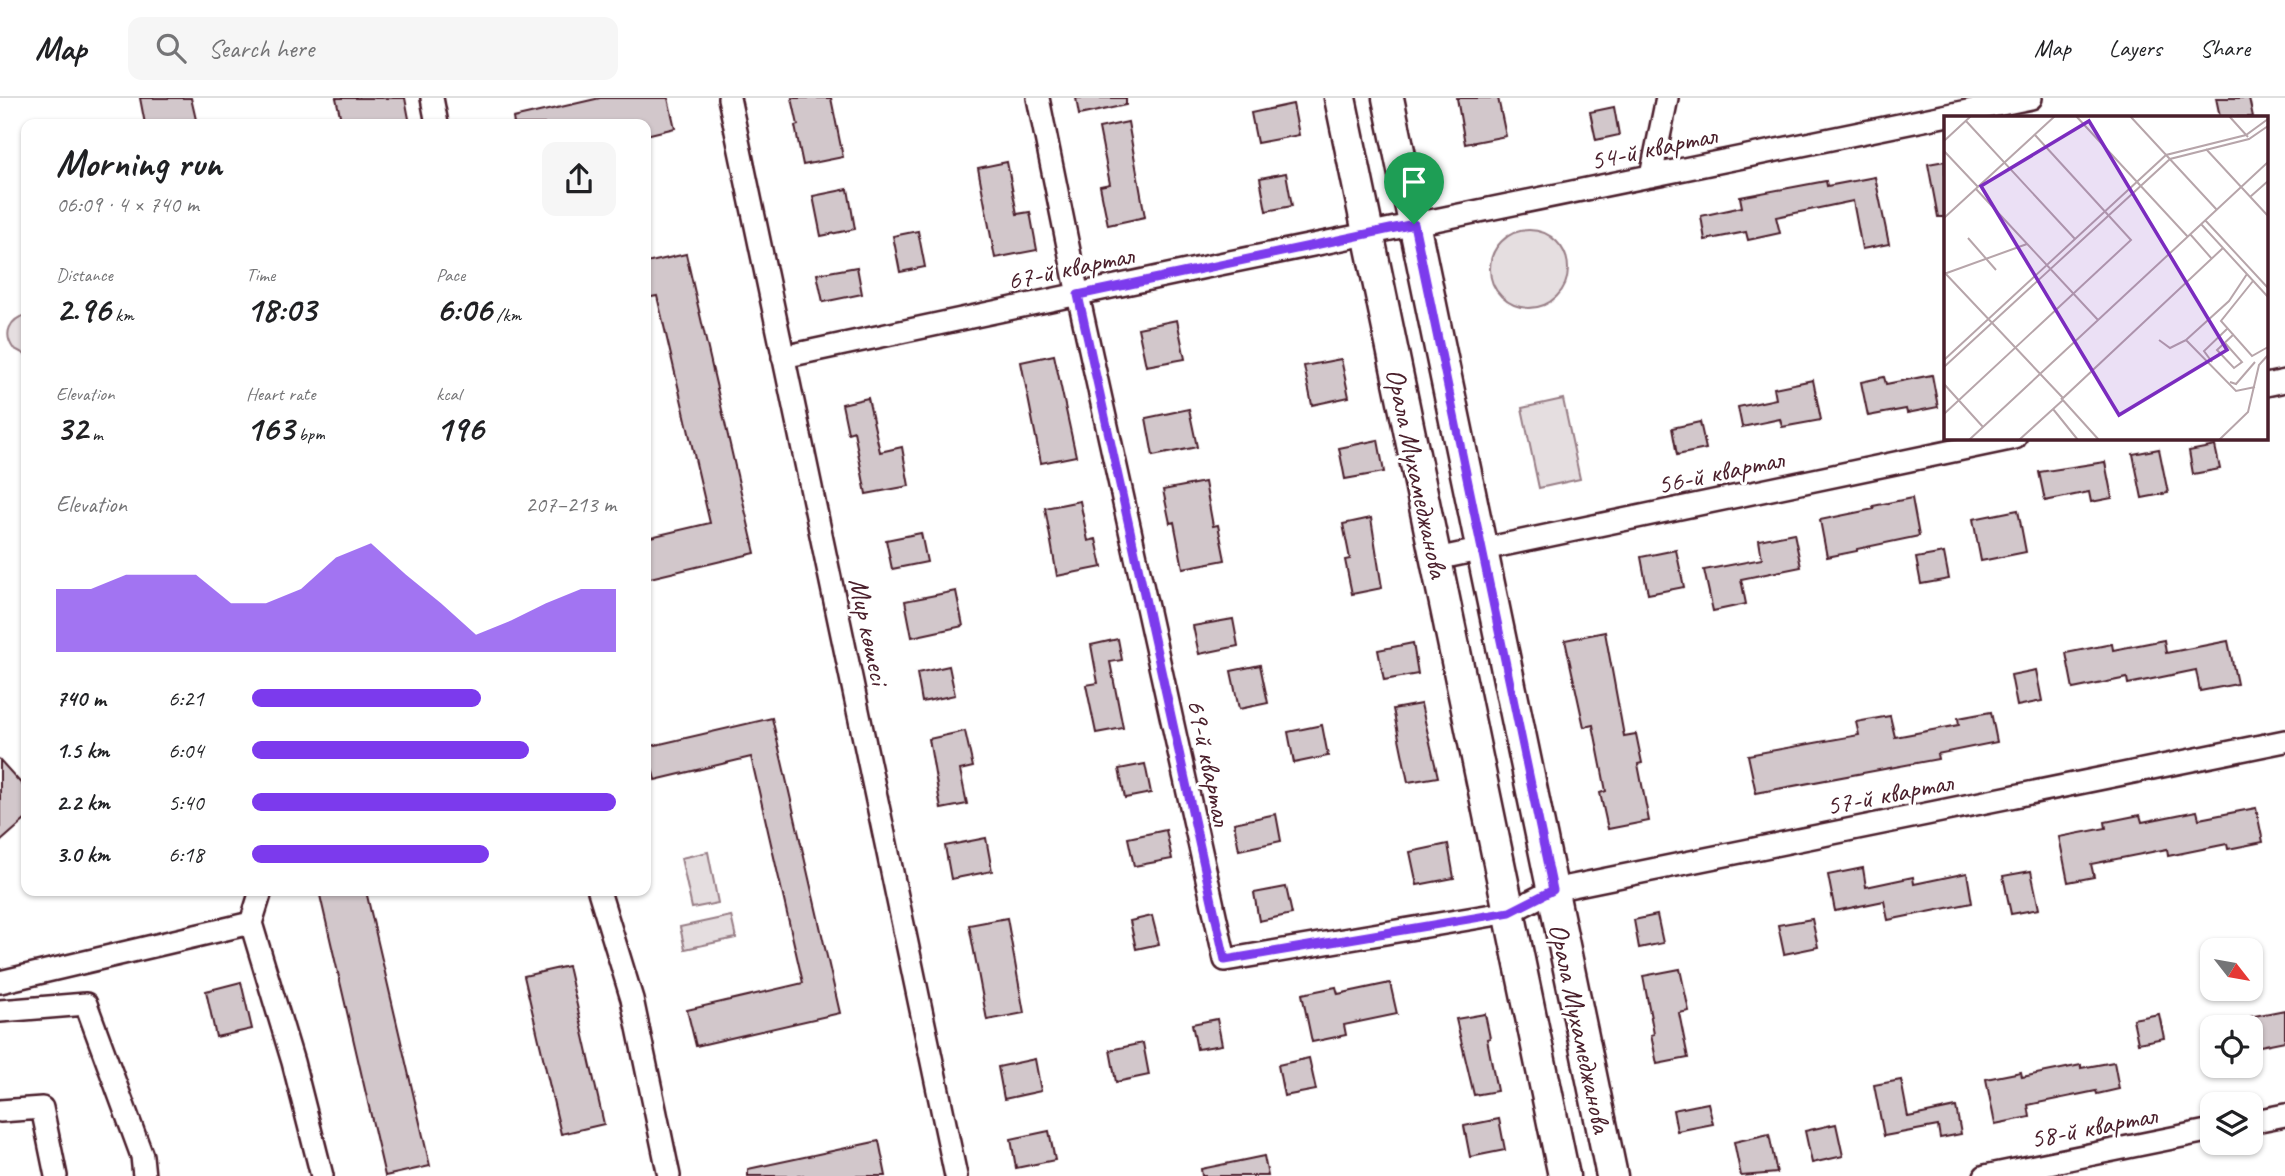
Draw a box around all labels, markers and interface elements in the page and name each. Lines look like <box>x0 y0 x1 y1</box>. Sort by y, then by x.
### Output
search box <box>128 17 618 80</box>
text: Map <box>35 27 86 69</box>
icon: search <box>152 29 190 67</box>
text: Search here <box>208 32 314 65</box>
text: Map <box>2034 33 2071 63</box>
text: Layers <box>2109 33 2162 63</box>
text: Share <box>2200 33 2250 63</box>
inset map <box>1944 116 2268 439</box>
street label: 54-й квартал <box>1587 117 1721 178</box>
text: Morning run <box>56 140 222 187</box>
button: share <box>542 142 616 216</box>
pin <box>1384 152 1444 224</box>
icon: arrive <box>1395 163 1433 201</box>
text: 06:09 · 4 × 740 m <box>56 190 199 219</box>
street label: 67-й квартал <box>1004 237 1138 298</box>
text: Distance <box>56 263 113 287</box>
text: Time <box>246 263 275 287</box>
text: Pace <box>436 263 465 287</box>
text: 2.96 <box>56 287 111 332</box>
text: 18:03 <box>246 287 316 332</box>
text: 6:06 <box>436 287 492 332</box>
text: km <box>111 303 134 327</box>
text: /km <box>492 303 521 327</box>
street label: Орала Мухамеджанова <box>1378 365 1457 583</box>
text: Elevation <box>56 382 114 406</box>
text: Heart rate <box>246 382 315 406</box>
text: kcal <box>436 382 461 406</box>
text: 32 <box>56 406 88 451</box>
text: 163 <box>246 406 294 451</box>
text: 196 <box>436 406 484 451</box>
text: m <box>88 422 103 446</box>
text: bpm <box>294 422 325 446</box>
street label: 56-й квартал <box>1654 441 1788 502</box>
text: Elevation <box>56 490 127 519</box>
text: 207–213 m <box>525 490 616 519</box>
street label: Мир көшесі <box>841 574 899 691</box>
text: 740 m <box>56 684 106 713</box>
text: 6:21 <box>168 684 204 713</box>
street label: 69-й квартал <box>1179 696 1240 830</box>
text: 1.5 km <box>56 736 109 765</box>
text: 6:04 <box>168 736 204 765</box>
street label: 57-й квартал <box>1823 764 1957 823</box>
text: 2.2 km <box>56 788 110 817</box>
text: 5:40 <box>168 788 204 817</box>
text: 3.0 km <box>56 840 110 869</box>
text: 6:18 <box>168 840 204 869</box>
street label: Орала Мухамеджанова <box>1541 920 1620 1138</box>
north arrow <box>2200 938 2263 1001</box>
map controls <box>2200 938 2263 1155</box>
button: locate <box>2200 1015 2263 1078</box>
button: layers <box>2200 1092 2263 1155</box>
street label: 58-й квартал <box>2027 1097 2161 1156</box>

